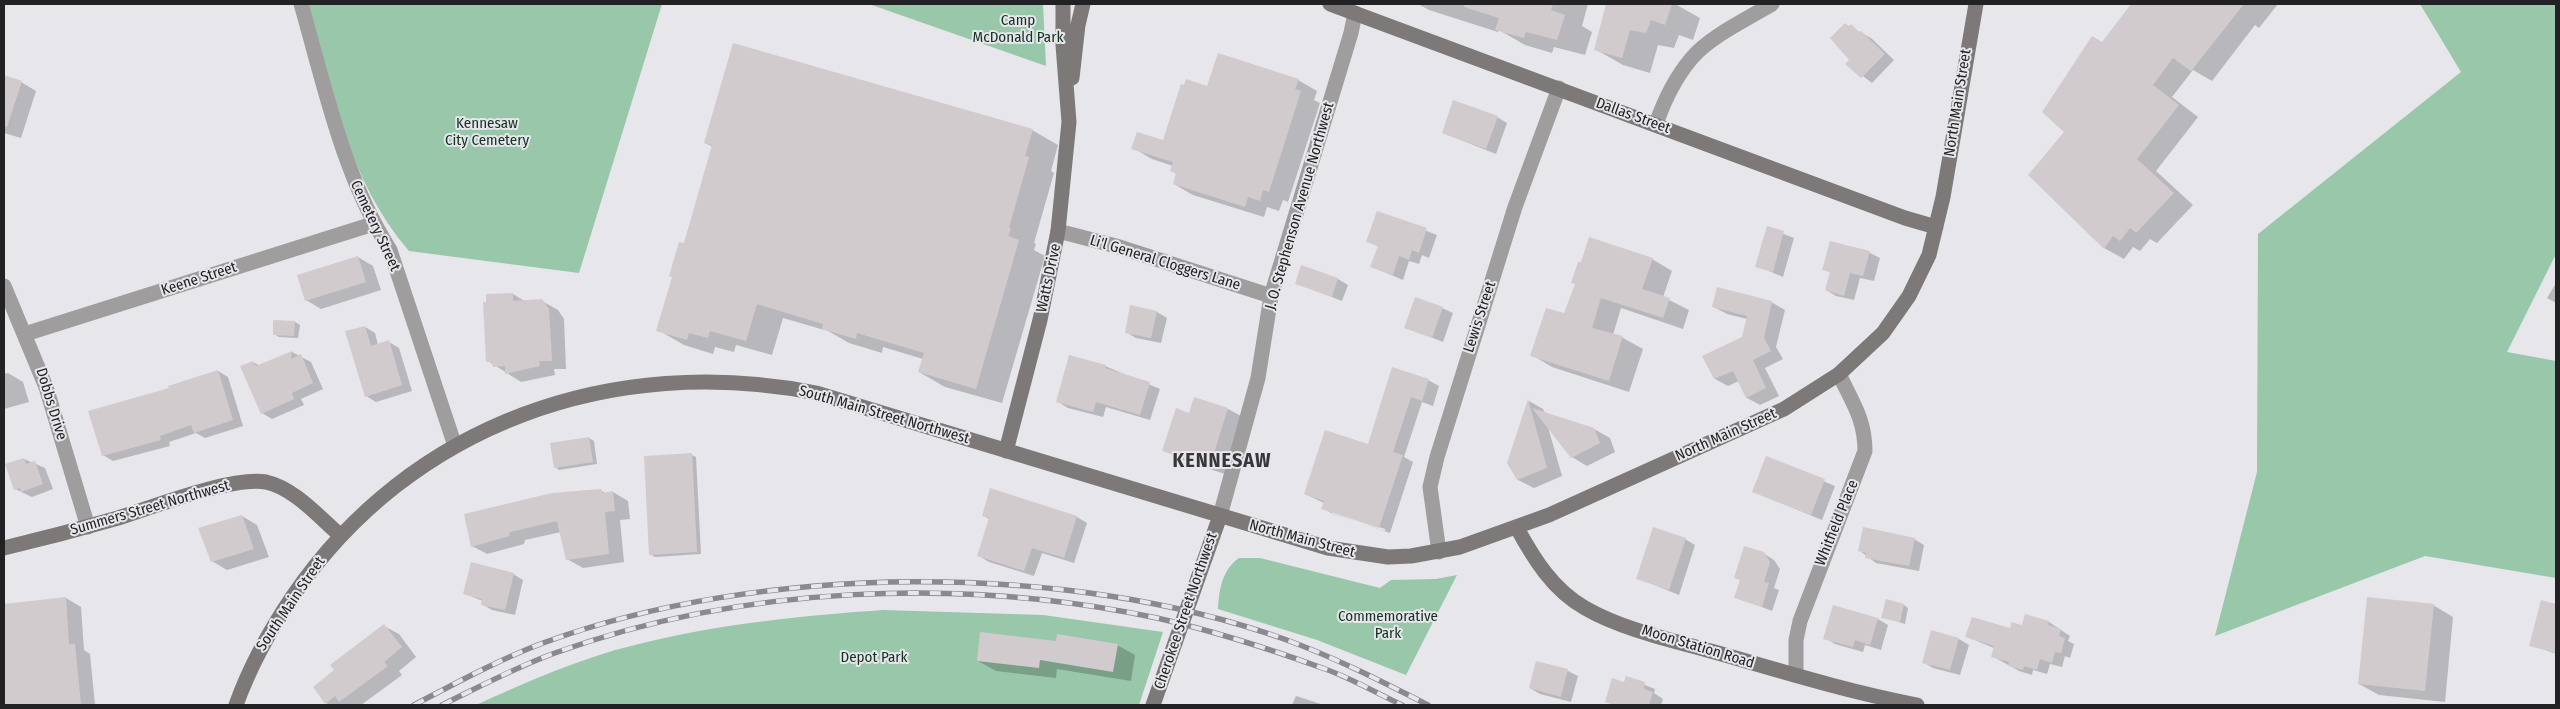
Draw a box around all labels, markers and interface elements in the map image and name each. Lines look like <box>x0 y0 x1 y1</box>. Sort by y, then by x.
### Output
park label: Camp McDonald Park <box>973 12 1063 47</box>
street label: North Main Street <box>1941 48 1975 158</box>
street label: Dallas Street <box>1593 94 1673 138</box>
street label: J. O. Stephenson Avenue Northwest <box>1262 100 1338 312</box>
park label: Kennesaw City Cemetery <box>445 115 529 150</box>
street label: Cemetery Street <box>346 178 404 274</box>
street label: Li'l General Cloggers Lane <box>1088 232 1242 294</box>
street label: Watts Drive <box>1033 242 1065 314</box>
street label: Keene Street <box>159 258 239 300</box>
street label: Lewis Street <box>1460 279 1500 355</box>
street label: Dobbs Drive <box>32 366 70 442</box>
street label: South Main Street Northwest <box>797 382 971 448</box>
street label: North Main Street <box>1673 405 1779 465</box>
district label: KENNESAW <box>1172 449 1272 473</box>
street label: Summers Street Northwest <box>68 477 232 539</box>
street label: Whitfield Place <box>1812 477 1862 569</box>
street label: North Main Street <box>1247 516 1357 562</box>
street label: Cherokee Street Northwest <box>1151 530 1221 692</box>
street label: South Main Street <box>253 554 329 654</box>
park label: Commemorative Park <box>1338 608 1438 643</box>
street label: Moon Station Road <box>1640 621 1756 673</box>
park label: Depot Park <box>840 649 908 667</box>

